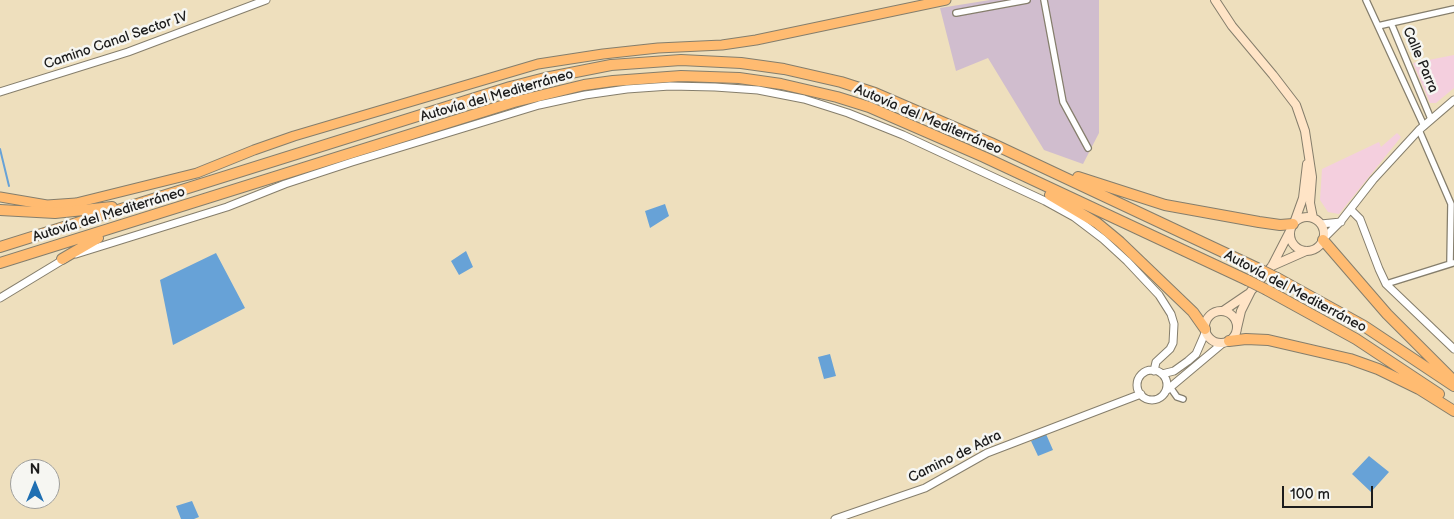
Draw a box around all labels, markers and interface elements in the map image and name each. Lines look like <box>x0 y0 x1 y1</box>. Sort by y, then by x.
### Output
street label: Camino Canal Sector IV <box>42 9 190 73</box>
street label: Calle Parra <box>1399 24 1441 96</box>
street label: Autovía del Mediterráneo <box>418 66 576 126</box>
street label: Autovía del Mediterráneo <box>852 81 1004 159</box>
street label: Autovía del Mediterráneo <box>31 184 187 246</box>
street label: Autovía del Mediterráneo <box>1221 247 1369 337</box>
street label: Camino de Adra <box>906 427 1004 487</box>
north arrow <box>10 459 60 509</box>
text: N <box>30 461 40 478</box>
scale bar <box>1284 476 1375 508</box>
text: 100 m <box>1290 485 1330 504</box>

